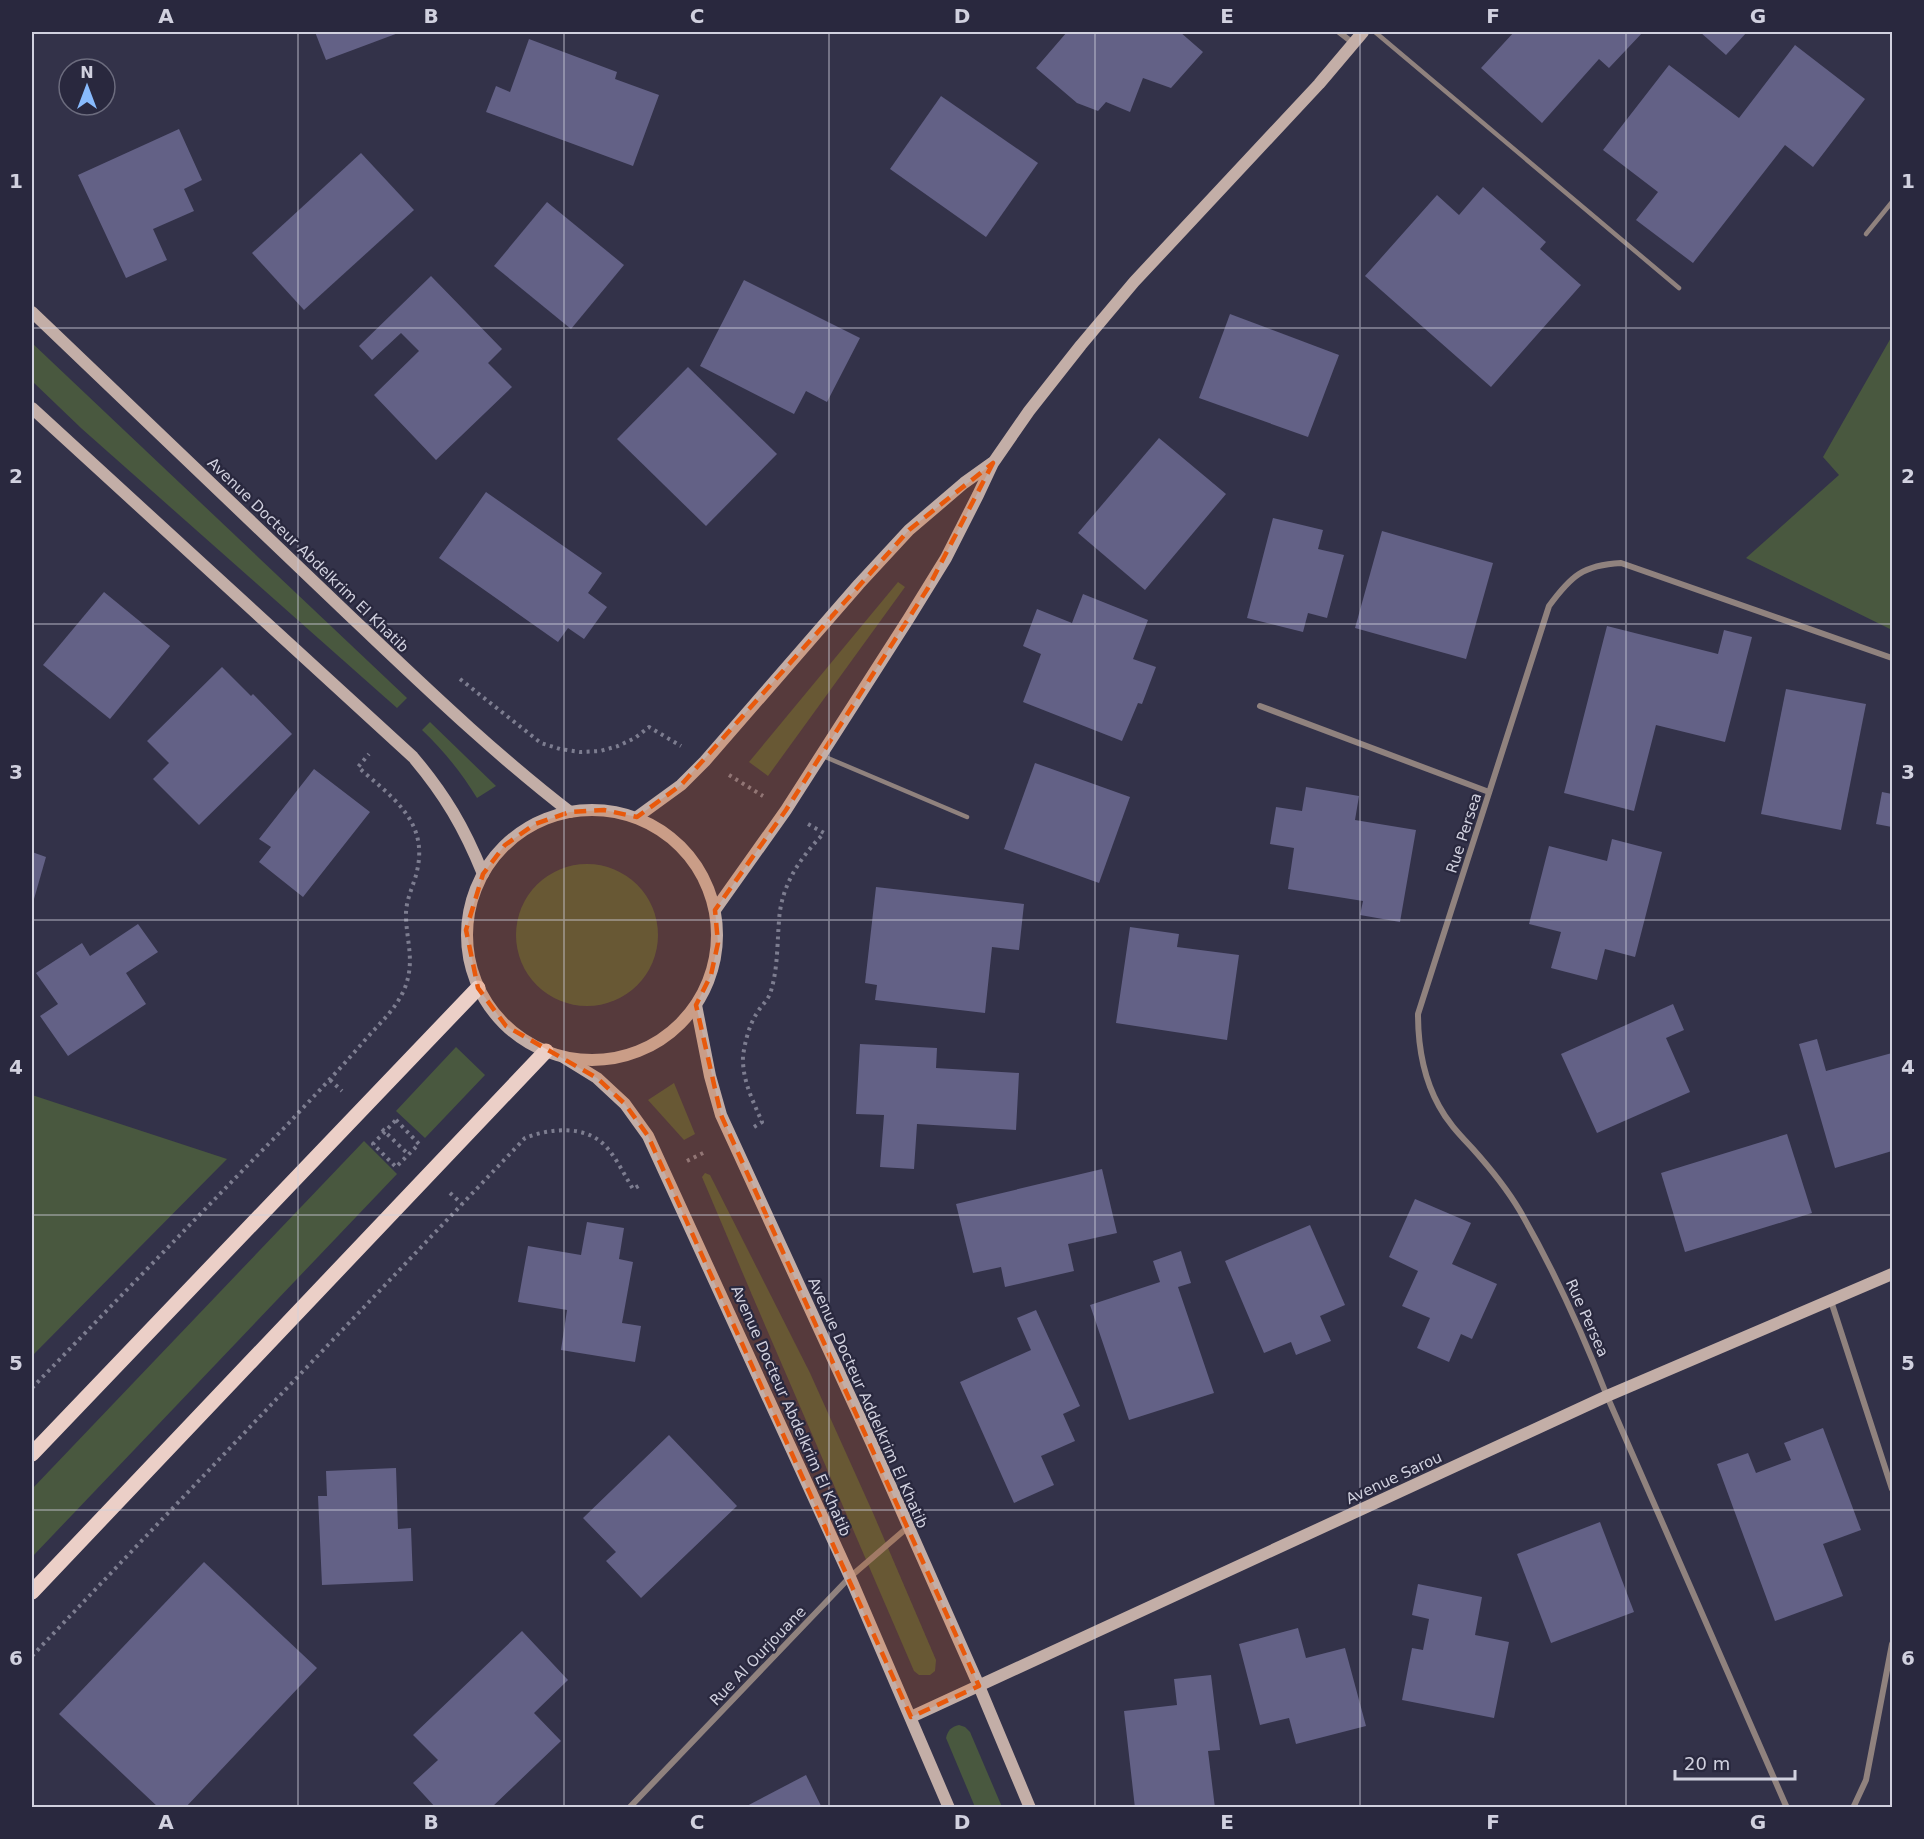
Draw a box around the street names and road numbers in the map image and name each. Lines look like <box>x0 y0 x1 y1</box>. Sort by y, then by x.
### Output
street label: Avenue Docteur Abdelkrim El Khatib <box>204 454 412 656</box>
street label: Rue Persea <box>1443 791 1485 875</box>
street label: Avenue Docteur Addelkrim El Khatib <box>804 1275 932 1531</box>
street label: Rue Persea <box>1562 1276 1612 1360</box>
street label: Avenue Docteur Abdelkrim El Khatib <box>727 1283 855 1539</box>
street label: Avenue Sarou <box>1343 1448 1445 1508</box>
street label: Rue Al Ourjouane <box>706 1603 810 1709</box>

